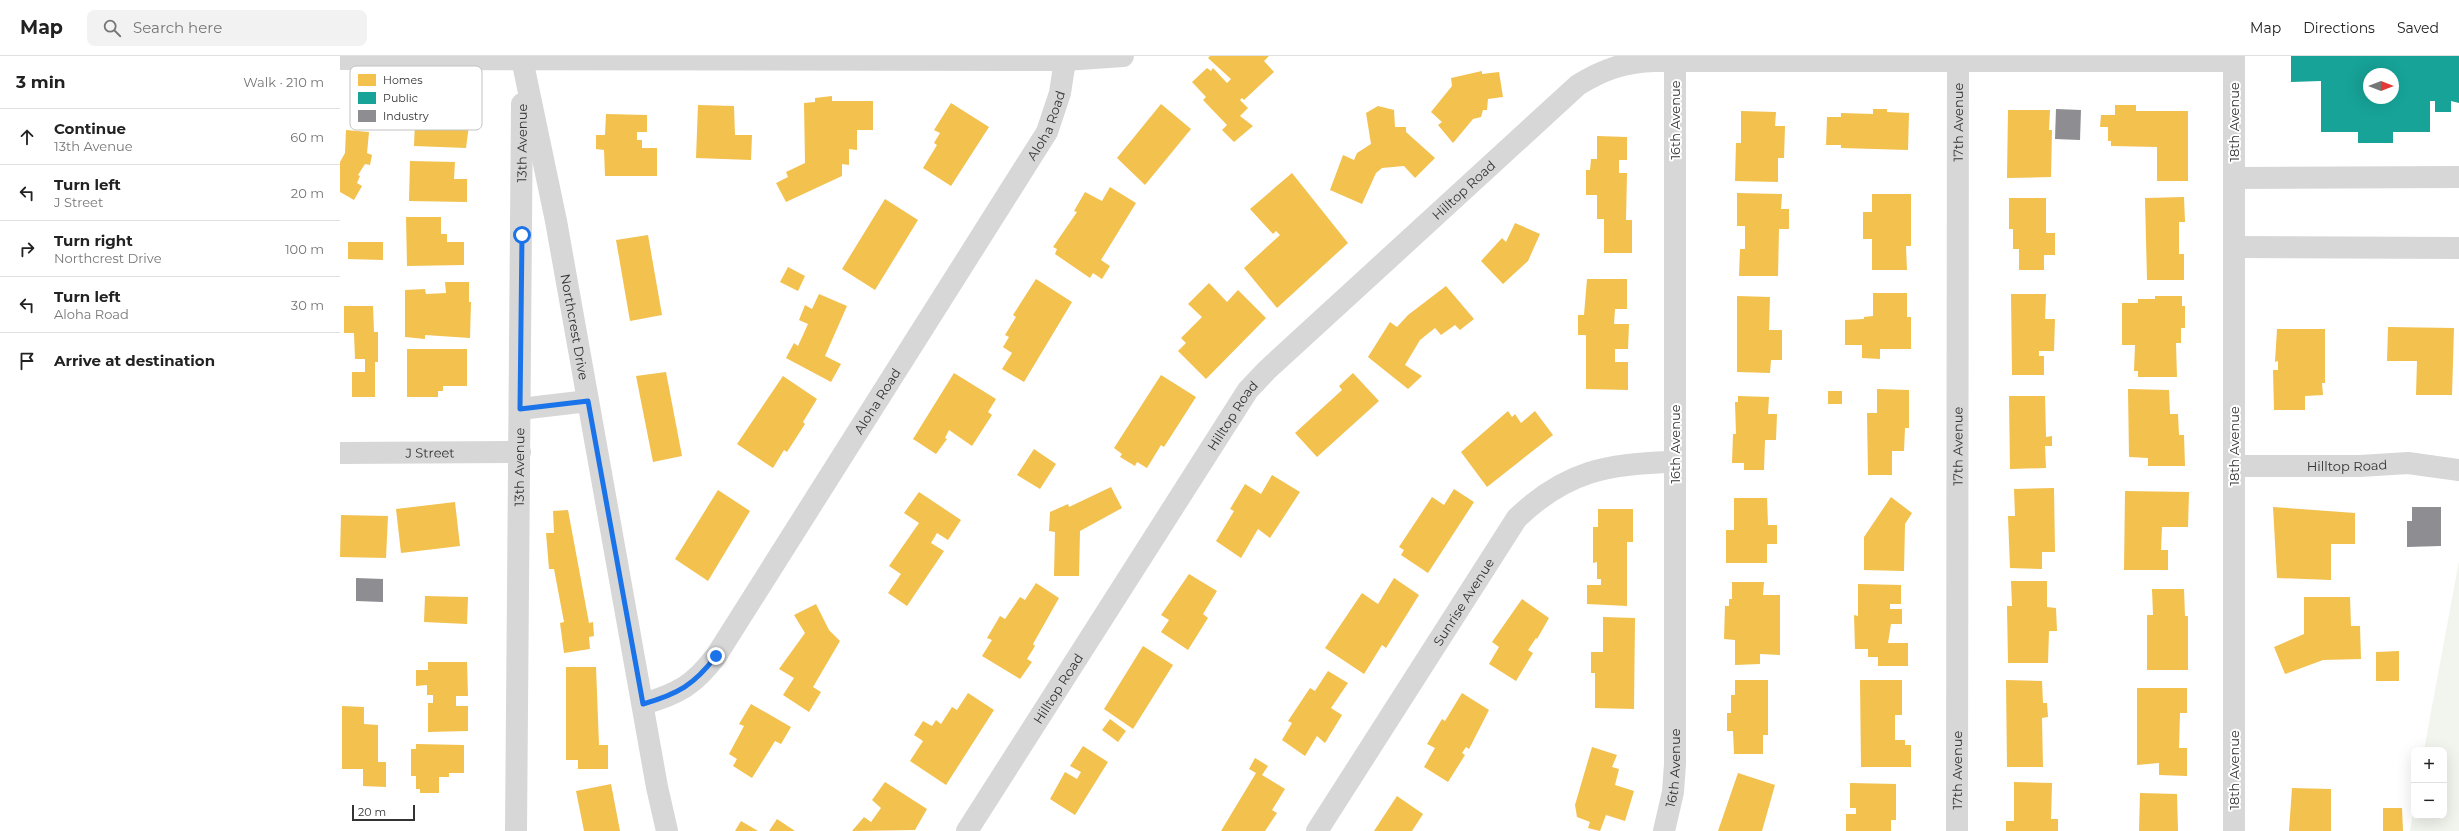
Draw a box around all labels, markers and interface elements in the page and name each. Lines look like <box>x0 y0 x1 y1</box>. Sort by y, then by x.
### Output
search box <box>87 10 367 46</box>
text: Map <box>20 16 63 39</box>
icon: search <box>101 17 123 39</box>
text: Search here <box>133 18 222 37</box>
text: Map <box>2250 19 2281 37</box>
text: Directions <box>2303 19 2375 37</box>
text: Saved <box>2397 19 2439 37</box>
legend <box>350 66 482 130</box>
north arrow <box>2363 68 2399 104</box>
text: 3 min <box>16 72 66 92</box>
text: Homes <box>383 73 423 87</box>
text: Walk · 210 m <box>243 74 324 90</box>
street label: 16th Avenue <box>1667 80 1683 160</box>
street label: 17th Avenue <box>1950 82 1966 161</box>
street label: 18th Avenue <box>2226 82 2242 162</box>
street label: Aloha Road <box>1023 88 1068 163</box>
text: Public <box>383 91 418 105</box>
street label: 13th Avenue <box>513 103 530 182</box>
text: Industry <box>383 109 429 123</box>
text: Continue <box>54 119 126 138</box>
icon: ahead <box>16 126 38 148</box>
text: 60 m <box>290 129 324 145</box>
text: 13th Avenue <box>54 138 133 154</box>
street label: Hilltop Road <box>1428 157 1499 223</box>
text: Turn left <box>54 175 121 194</box>
icon: left <box>16 182 38 204</box>
text: 20 m <box>291 185 324 201</box>
text: J Street <box>54 194 103 210</box>
route start <box>513 226 531 244</box>
text: Turn right <box>54 231 133 250</box>
icon: right <box>16 238 38 260</box>
text: 100 m <box>285 241 324 257</box>
text: Northcrest Drive <box>54 250 162 266</box>
street label: Northcrest Drive <box>558 272 592 381</box>
text: Turn left <box>54 287 121 306</box>
icon: left <box>16 294 38 316</box>
text: 30 m <box>291 297 324 313</box>
text: Aloha Road <box>54 306 129 322</box>
icon: arrive <box>16 350 38 372</box>
text: Arrive at destination <box>54 351 215 370</box>
street label: Aloha Road <box>850 365 904 437</box>
street label: Hilltop Road <box>1204 377 1261 453</box>
street label: 16th Avenue <box>1667 404 1683 484</box>
street label: 17th Avenue <box>1949 406 1966 485</box>
street label: 18th Avenue <box>2226 406 2242 486</box>
street label: 13th Avenue <box>511 427 527 506</box>
street label: J Street <box>404 444 455 461</box>
street label: Hilltop Road <box>2307 456 2388 474</box>
street label: Sunrise Avenue <box>1430 555 1497 649</box>
route end <box>707 647 725 665</box>
street label: Hilltop Road <box>1029 650 1086 727</box>
street label: 16th Avenue <box>1662 728 1683 809</box>
street label: 17th Avenue <box>1949 730 1965 809</box>
street label: 18th Avenue <box>2226 730 2242 810</box>
map controls <box>2411 747 2447 819</box>
button: + <box>2411 747 2447 783</box>
button: − <box>2411 783 2447 819</box>
scale bar <box>352 803 415 822</box>
text: 20 m <box>358 805 386 819</box>

